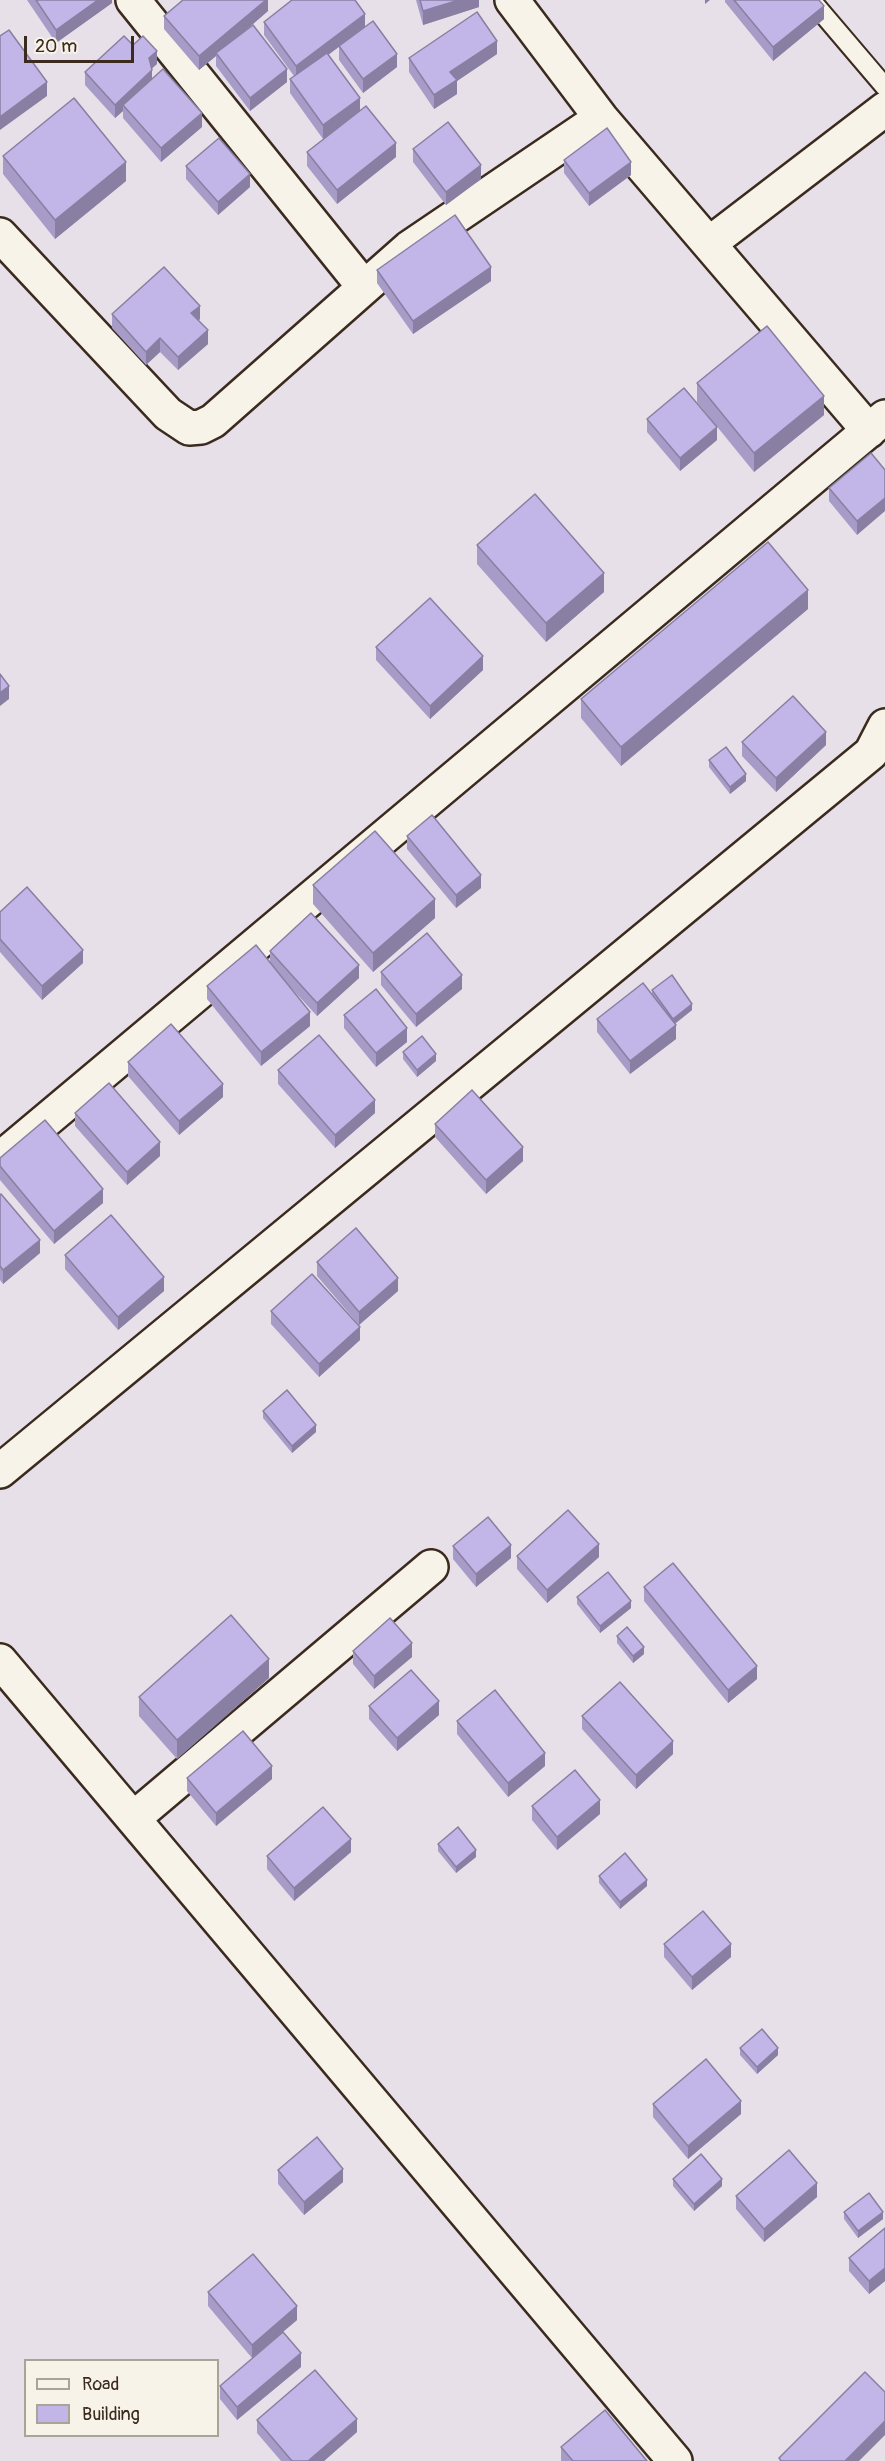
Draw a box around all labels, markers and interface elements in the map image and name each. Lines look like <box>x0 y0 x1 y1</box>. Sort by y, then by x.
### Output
scale bar <box>27 24 136 62</box>
text: 20 m <box>35 35 77 58</box>
legend <box>24 2359 219 2437</box>
text: Road <box>82 2373 119 2396</box>
text: Building <box>82 2403 140 2426</box>

